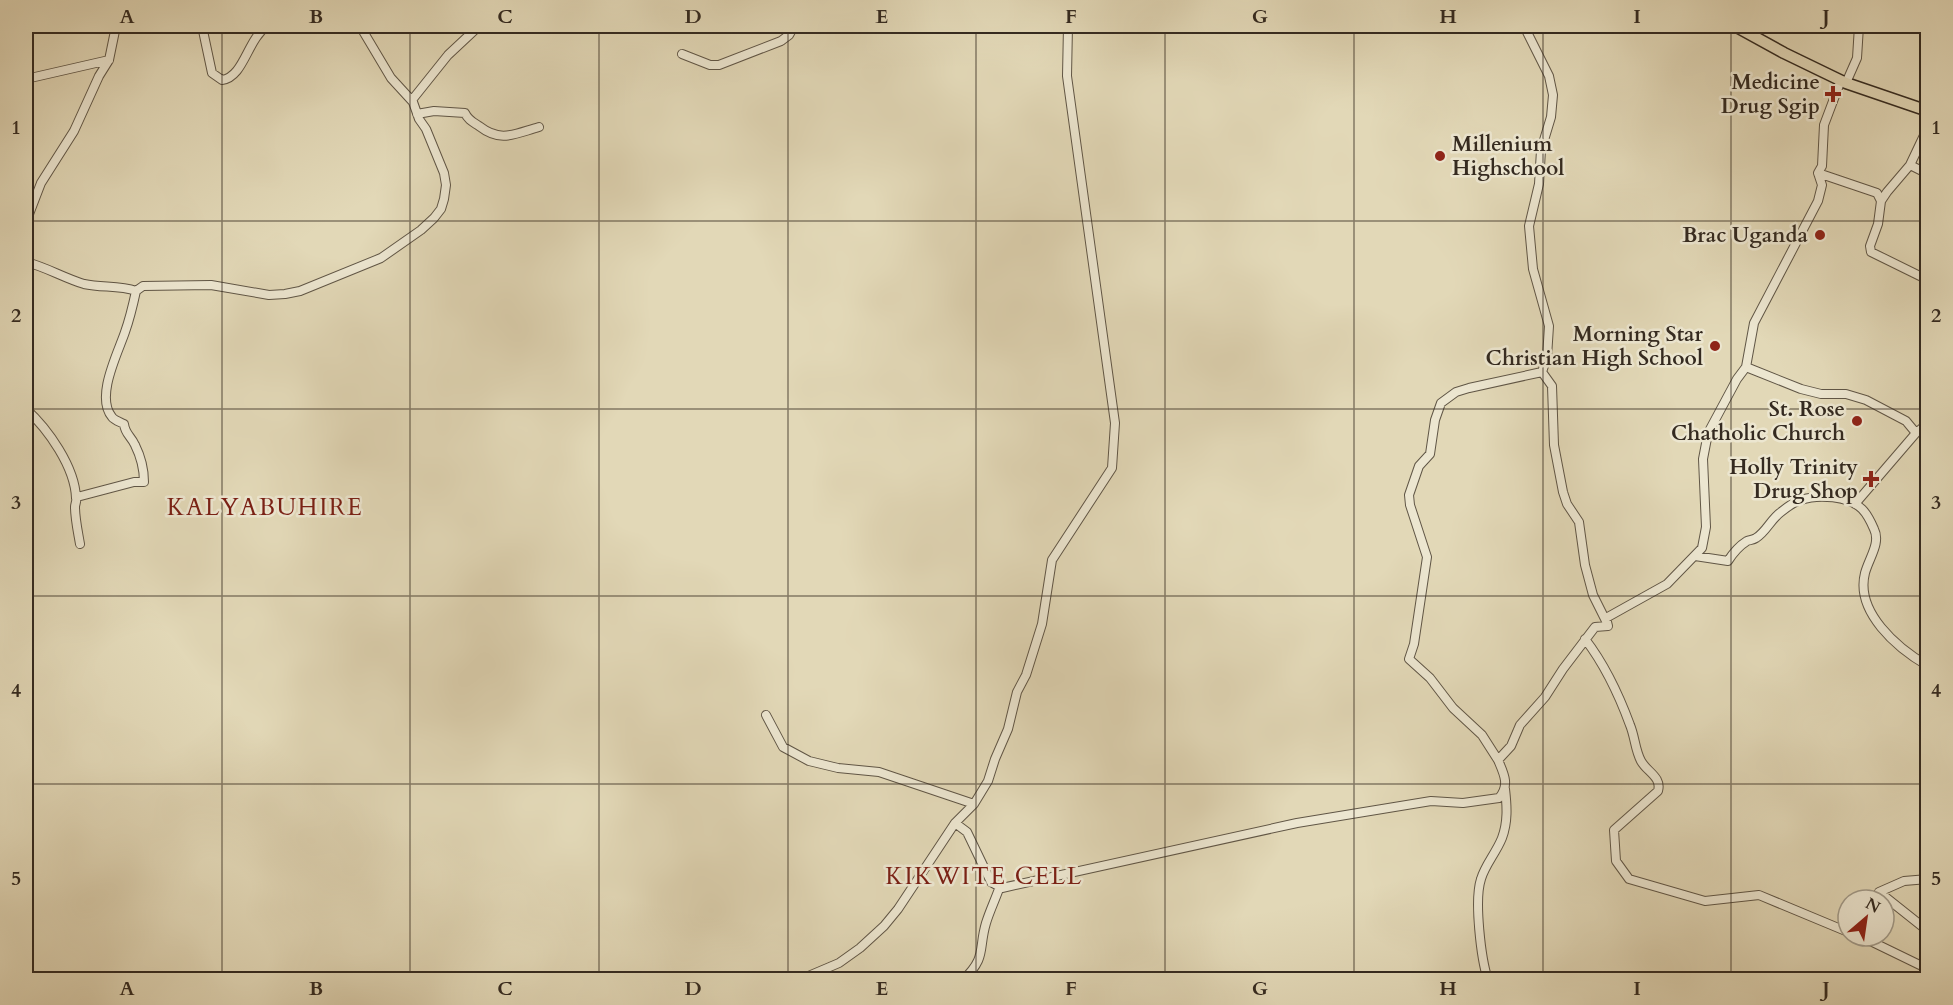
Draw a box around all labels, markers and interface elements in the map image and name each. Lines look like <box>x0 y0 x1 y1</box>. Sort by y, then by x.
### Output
text: A <box>119 3 135 30</box>
text: B <box>309 3 323 30</box>
text: C <box>497 3 513 30</box>
text: D <box>684 3 702 30</box>
text: E <box>876 3 888 30</box>
text: F <box>1065 3 1077 30</box>
text: G <box>1252 3 1268 30</box>
text: H <box>1439 3 1457 30</box>
text: I <box>1633 3 1641 30</box>
text: J <box>1819 3 1830 30</box>
place label: Medicine Drug Sgip <box>1721 68 1820 121</box>
marker: Medicine Drug Sgip <box>1824 85 1842 103</box>
text: 1 <box>11 114 21 141</box>
text: 1 <box>1931 114 1941 141</box>
place label: Millenium Highschool <box>1452 130 1564 183</box>
marker: Millenium Highschool <box>1433 149 1447 163</box>
place label: Brac Uganda <box>1682 221 1809 250</box>
marker: Brac Uganda <box>1813 228 1827 242</box>
text: 2 <box>11 302 21 329</box>
text: 2 <box>1931 302 1941 329</box>
place label: Morning Star Christian High School <box>1486 320 1704 373</box>
marker: Morning Star Christian High School <box>1708 339 1722 353</box>
place label: St. Rose Chatholic Church <box>1671 395 1845 448</box>
marker: St. Rose Chatholic Church <box>1850 414 1864 428</box>
place label: Holly Trinity Drug Shop <box>1729 453 1858 506</box>
marker: Holly Trinity Drug Shop <box>1862 470 1880 488</box>
text: 3 <box>11 489 21 516</box>
text: 3 <box>1931 489 1941 516</box>
district label: KALYABUHIRE <box>167 491 363 524</box>
text: 4 <box>11 677 21 704</box>
text: 4 <box>1931 677 1941 704</box>
district label: KIKWITE CELL <box>885 860 1083 893</box>
text: 5 <box>11 865 21 892</box>
text: 5 <box>1931 865 1941 892</box>
north arrow <box>1836 888 1896 948</box>
text: N <box>1861 893 1884 919</box>
text: A <box>119 975 135 1002</box>
text: B <box>309 975 323 1002</box>
text: C <box>497 975 513 1002</box>
text: D <box>684 975 702 1002</box>
text: E <box>876 975 888 1002</box>
text: F <box>1065 975 1077 1002</box>
text: G <box>1252 975 1268 1002</box>
text: H <box>1439 975 1457 1002</box>
text: I <box>1633 975 1641 1002</box>
text: J <box>1819 975 1830 1002</box>

